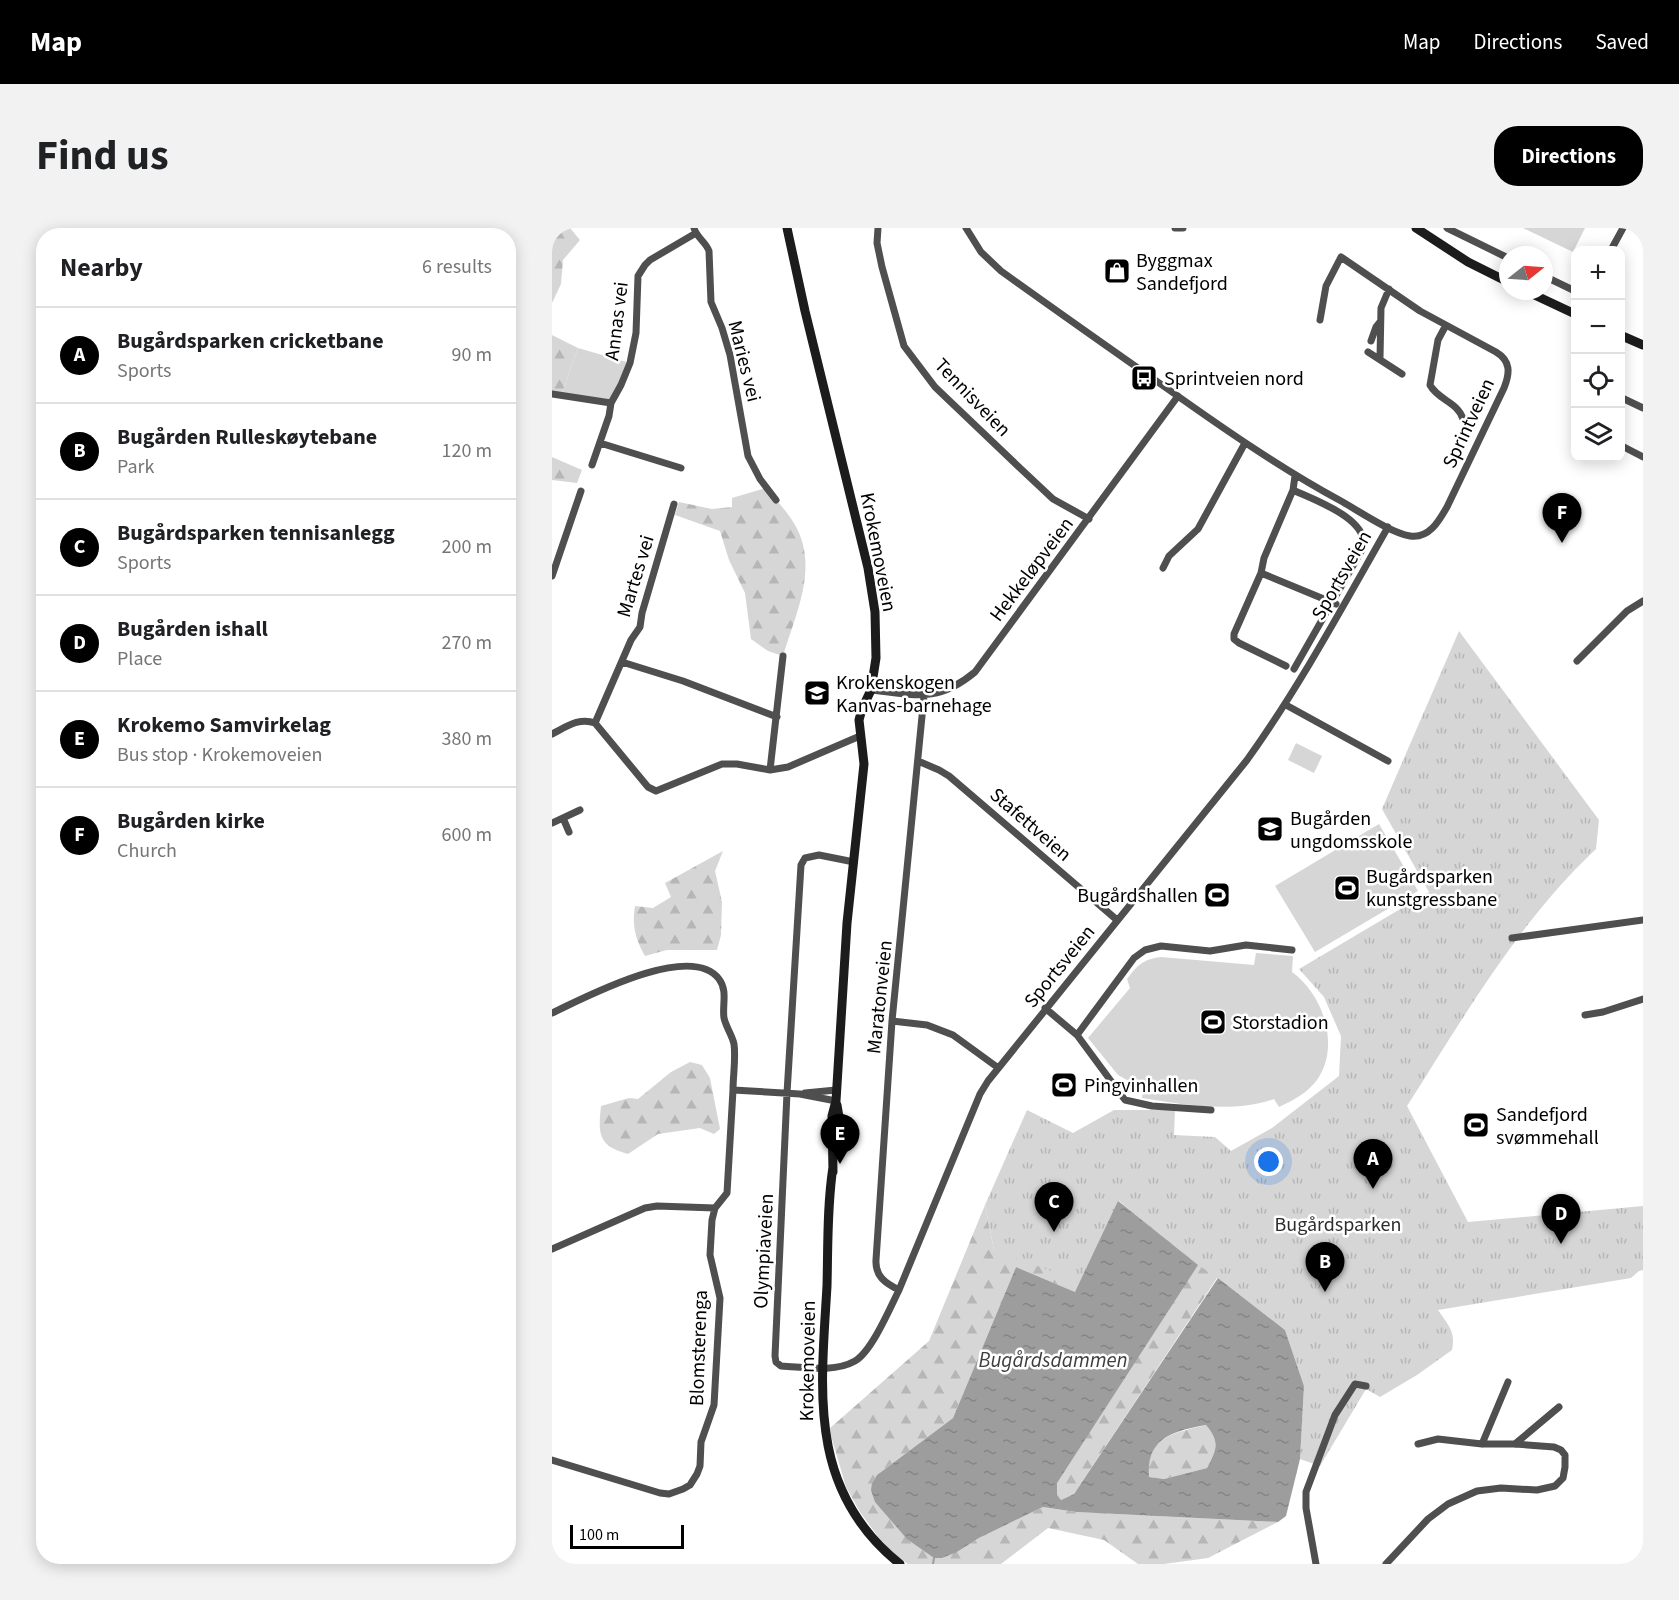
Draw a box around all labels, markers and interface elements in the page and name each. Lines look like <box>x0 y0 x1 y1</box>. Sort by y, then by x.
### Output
text: Map <box>30 22 82 62</box>
text: Map <box>1403 27 1441 57</box>
text: Directions <box>1474 27 1562 57</box>
text: Saved <box>1595 27 1649 57</box>
text: Find us <box>36 126 169 186</box>
button: Directions <box>1494 126 1643 186</box>
north arrow <box>1499 246 1553 300</box>
map controls <box>1571 246 1625 462</box>
button: + <box>1571 246 1625 300</box>
place label: Byggmax Sandefjord <box>1136 247 1228 298</box>
text: Nearby <box>60 249 143 286</box>
text: 6 results <box>422 253 492 281</box>
shop icon: Byggmax Sandefjord <box>1102 256 1132 286</box>
street label: Annas vei <box>598 280 636 362</box>
button: − <box>1571 300 1625 354</box>
street label: Maries vei <box>720 318 768 405</box>
text: Bugårdsparken cricketbane <box>117 325 384 357</box>
text: A <box>74 341 85 369</box>
text: 90 m <box>452 341 492 369</box>
street label: Tennisveien <box>928 352 1017 443</box>
button: locate <box>1571 354 1625 408</box>
text: Sports <box>117 357 172 385</box>
bus stop icon: Sprintveien nord <box>1129 363 1159 393</box>
place label: Sprintveien nord <box>1164 365 1304 393</box>
street label: Sprintveien <box>1436 374 1502 473</box>
button: layers <box>1571 408 1625 462</box>
text: Bugården Rulleskøytebane <box>117 421 377 453</box>
text: B <box>73 437 86 465</box>
text: 120 m <box>442 437 492 465</box>
text: Park <box>117 453 154 481</box>
street label: Krokemoveien <box>853 490 903 614</box>
pin: F <box>1542 494 1582 543</box>
street label: Hekkeløpveien <box>983 512 1080 628</box>
text: Bugårdsparken tennisanlegg <box>117 517 395 549</box>
street label: Sportsveien <box>1305 525 1379 626</box>
street label: Martes vei <box>610 532 662 621</box>
text: C <box>74 533 85 561</box>
text: 200 m <box>442 533 492 561</box>
text: Sports <box>117 549 172 577</box>
text: Bugården ishall <box>117 613 268 645</box>
text: D <box>73 629 86 657</box>
text: 270 m <box>442 629 492 657</box>
text: Place <box>117 645 162 673</box>
place label: Krokenskogen Kanvas-barnehage <box>836 669 992 720</box>
school or university icon: Krokenskogen Kanvas-barnehage <box>802 678 832 708</box>
text: Krokemo Samvirkelag <box>117 709 331 741</box>
text: E <box>74 725 85 753</box>
text: 380 m <box>442 725 492 753</box>
text: Bus stop · Krokemoveien <box>117 741 322 769</box>
street label: Stafettveien <box>983 781 1077 868</box>
text: Bugården kirke <box>117 805 265 837</box>
place label: Bugården ungdomsskole <box>1290 805 1412 856</box>
school or university icon: Bugården ungdomsskole <box>1255 814 1285 844</box>
text: F <box>74 821 85 849</box>
text: 600 m <box>442 821 492 849</box>
text: Church <box>117 837 177 865</box>
place label: Bugårdsparken kunstgressbane <box>1366 863 1497 914</box>
sports icon: Bugårdsparken kunstgressbane <box>1332 873 1362 903</box>
sports icon: Bugårdshallen <box>1202 880 1232 910</box>
place label: Bugårdshallen <box>1077 882 1198 910</box>
street label: Sportsveien <box>1018 919 1102 1014</box>
street label: Maratonveien <box>860 939 900 1055</box>
sports icon: Storstadion <box>1198 1007 1228 1037</box>
place label: Storstadion <box>1232 1009 1329 1037</box>
sports icon: Pingvinhallen <box>1049 1070 1079 1100</box>
place label: Pingvinhallen <box>1084 1072 1198 1100</box>
place label: Sandefjord svømmehall <box>1496 1101 1599 1152</box>
sports icon: Sandefjord svømmehall <box>1461 1110 1491 1140</box>
pin: E <box>820 1114 860 1164</box>
pin: A <box>1354 1140 1392 1189</box>
your location <box>1254 1147 1283 1176</box>
pin: C <box>1034 1182 1074 1232</box>
street label: Olympiaveien <box>747 1193 781 1309</box>
pin: D <box>1542 1194 1580 1244</box>
park label: Bugårdsparken <box>1275 1211 1401 1239</box>
pin: B <box>1306 1242 1344 1292</box>
street label: Blomsterenga <box>683 1290 715 1407</box>
street label: Krokemoveien <box>793 1300 823 1422</box>
water label: Bugårdsdammen <box>978 1345 1128 1375</box>
scale bar <box>570 1522 684 1550</box>
text: 100 m <box>579 1524 619 1546</box>

